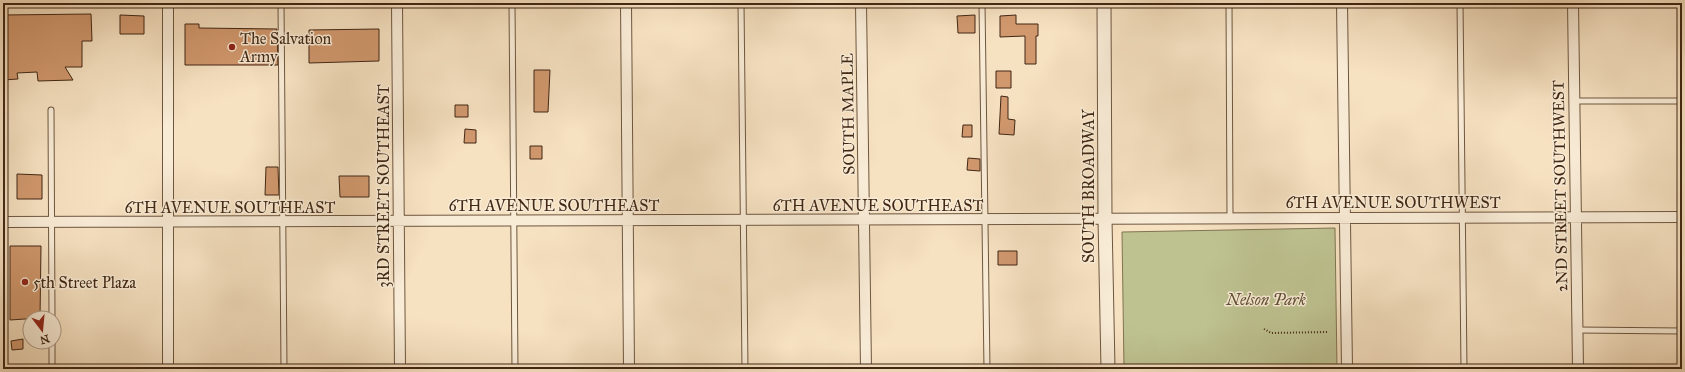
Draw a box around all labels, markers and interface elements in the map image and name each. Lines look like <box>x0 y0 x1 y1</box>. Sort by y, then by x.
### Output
place label: The Salvation Army <box>239 29 332 66</box>
marker: The Salvation Army <box>227 42 237 52</box>
street label: SOUTH MAPLE <box>837 53 859 175</box>
street label: 2ND STREET SOUTHWEST <box>1549 80 1571 292</box>
street label: 3RD STREET SOUTHEAST <box>374 84 393 288</box>
street label: SOUTH BROADWAY <box>1079 108 1098 263</box>
street label: 6TH AVENUE SOUTHWEST <box>1285 193 1501 212</box>
street label: 6TH AVENUE SOUTHEAST <box>449 196 659 215</box>
street label: 6TH AVENUE SOUTHEAST <box>773 196 983 215</box>
street label: 6TH AVENUE SOUTHEAST <box>125 198 335 217</box>
place label: 5th Street Plaza <box>33 273 136 292</box>
marker: 5th Street Plaza <box>20 277 30 287</box>
park label: Nelson Park <box>1225 290 1306 309</box>
north arrow <box>22 310 62 350</box>
text: N <box>38 332 51 347</box>

